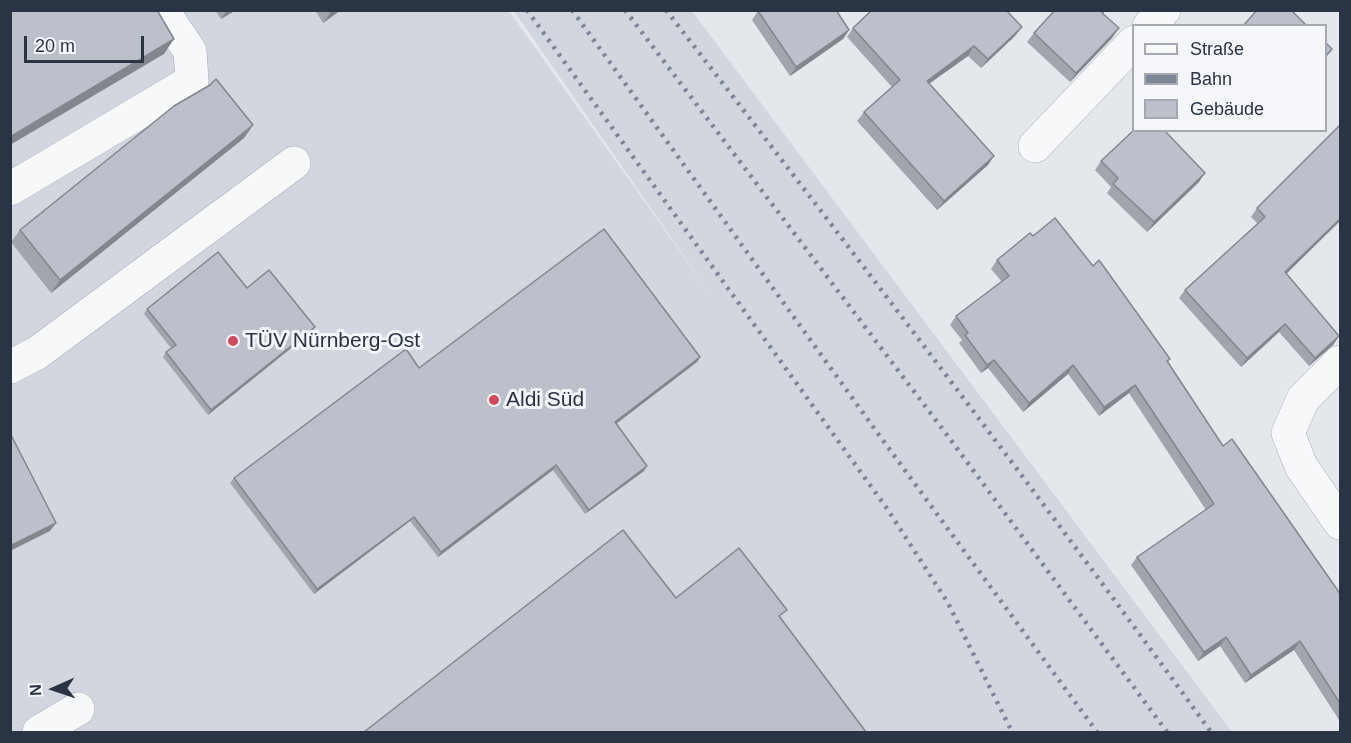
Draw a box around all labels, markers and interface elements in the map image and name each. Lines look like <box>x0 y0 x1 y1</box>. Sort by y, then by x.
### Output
scale bar <box>27 24 147 62</box>
legend <box>1132 24 1327 132</box>
text: 20 m <box>35 36 75 56</box>
text: Straße <box>1190 39 1244 59</box>
text: Bahn <box>1190 69 1232 89</box>
text: Gebäude <box>1190 99 1264 119</box>
place label: TÜV Nürnberg-Ost <box>245 328 420 354</box>
marker: TÜV Nürnberg-Ost <box>226 334 240 348</box>
place label: Aldi Süd <box>506 387 584 413</box>
marker: Aldi Süd <box>487 393 501 407</box>
north arrow <box>24 659 84 719</box>
text: N <box>27 684 44 696</box>

